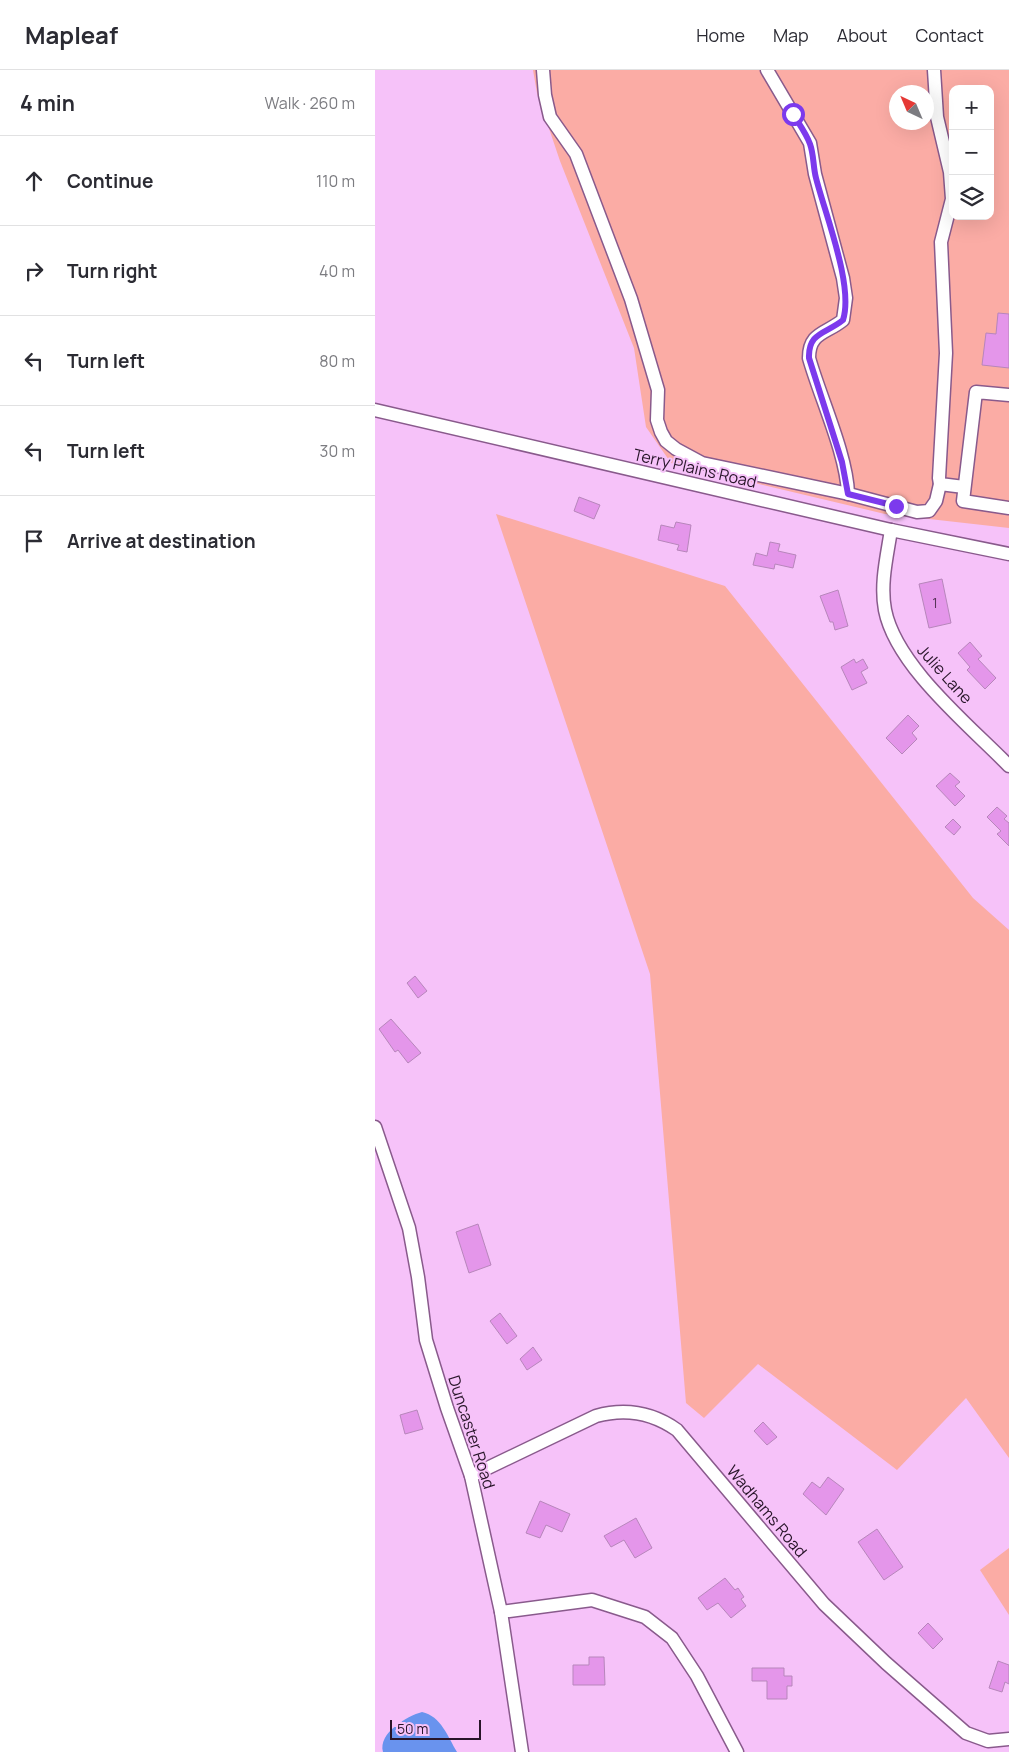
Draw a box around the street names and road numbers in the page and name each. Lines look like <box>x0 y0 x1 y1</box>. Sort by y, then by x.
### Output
street label: Terry Plains Road <box>631 443 759 493</box>
street label: Julie Lane <box>912 640 978 708</box>
street label: Duncaster Road <box>443 1372 501 1492</box>
street label: Wadhams Road <box>722 1460 812 1562</box>

